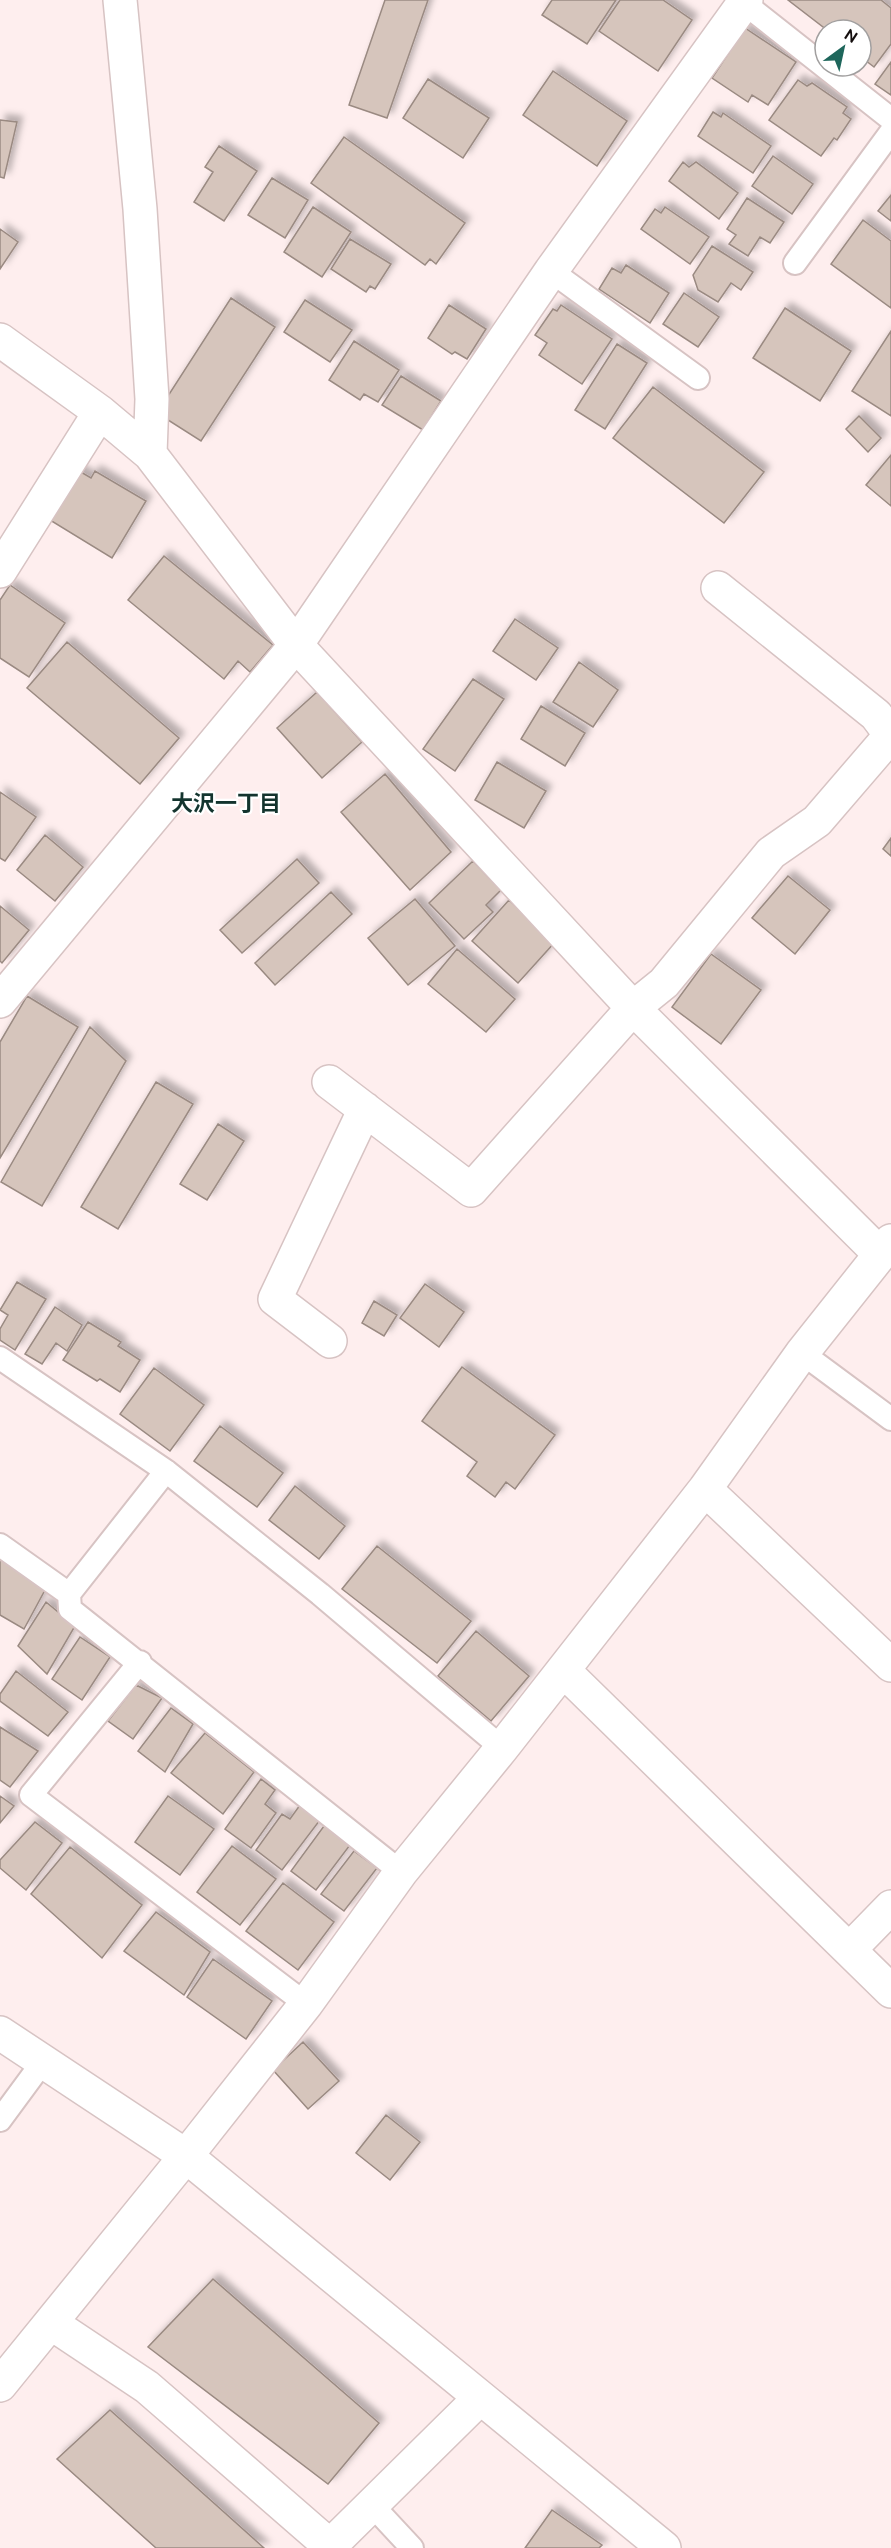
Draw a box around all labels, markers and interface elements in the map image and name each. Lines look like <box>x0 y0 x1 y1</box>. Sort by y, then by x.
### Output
north arrow <box>813 18 873 78</box>
text: N <box>841 25 861 46</box>
district label: 大沢一丁目 <box>171 790 281 815</box>

